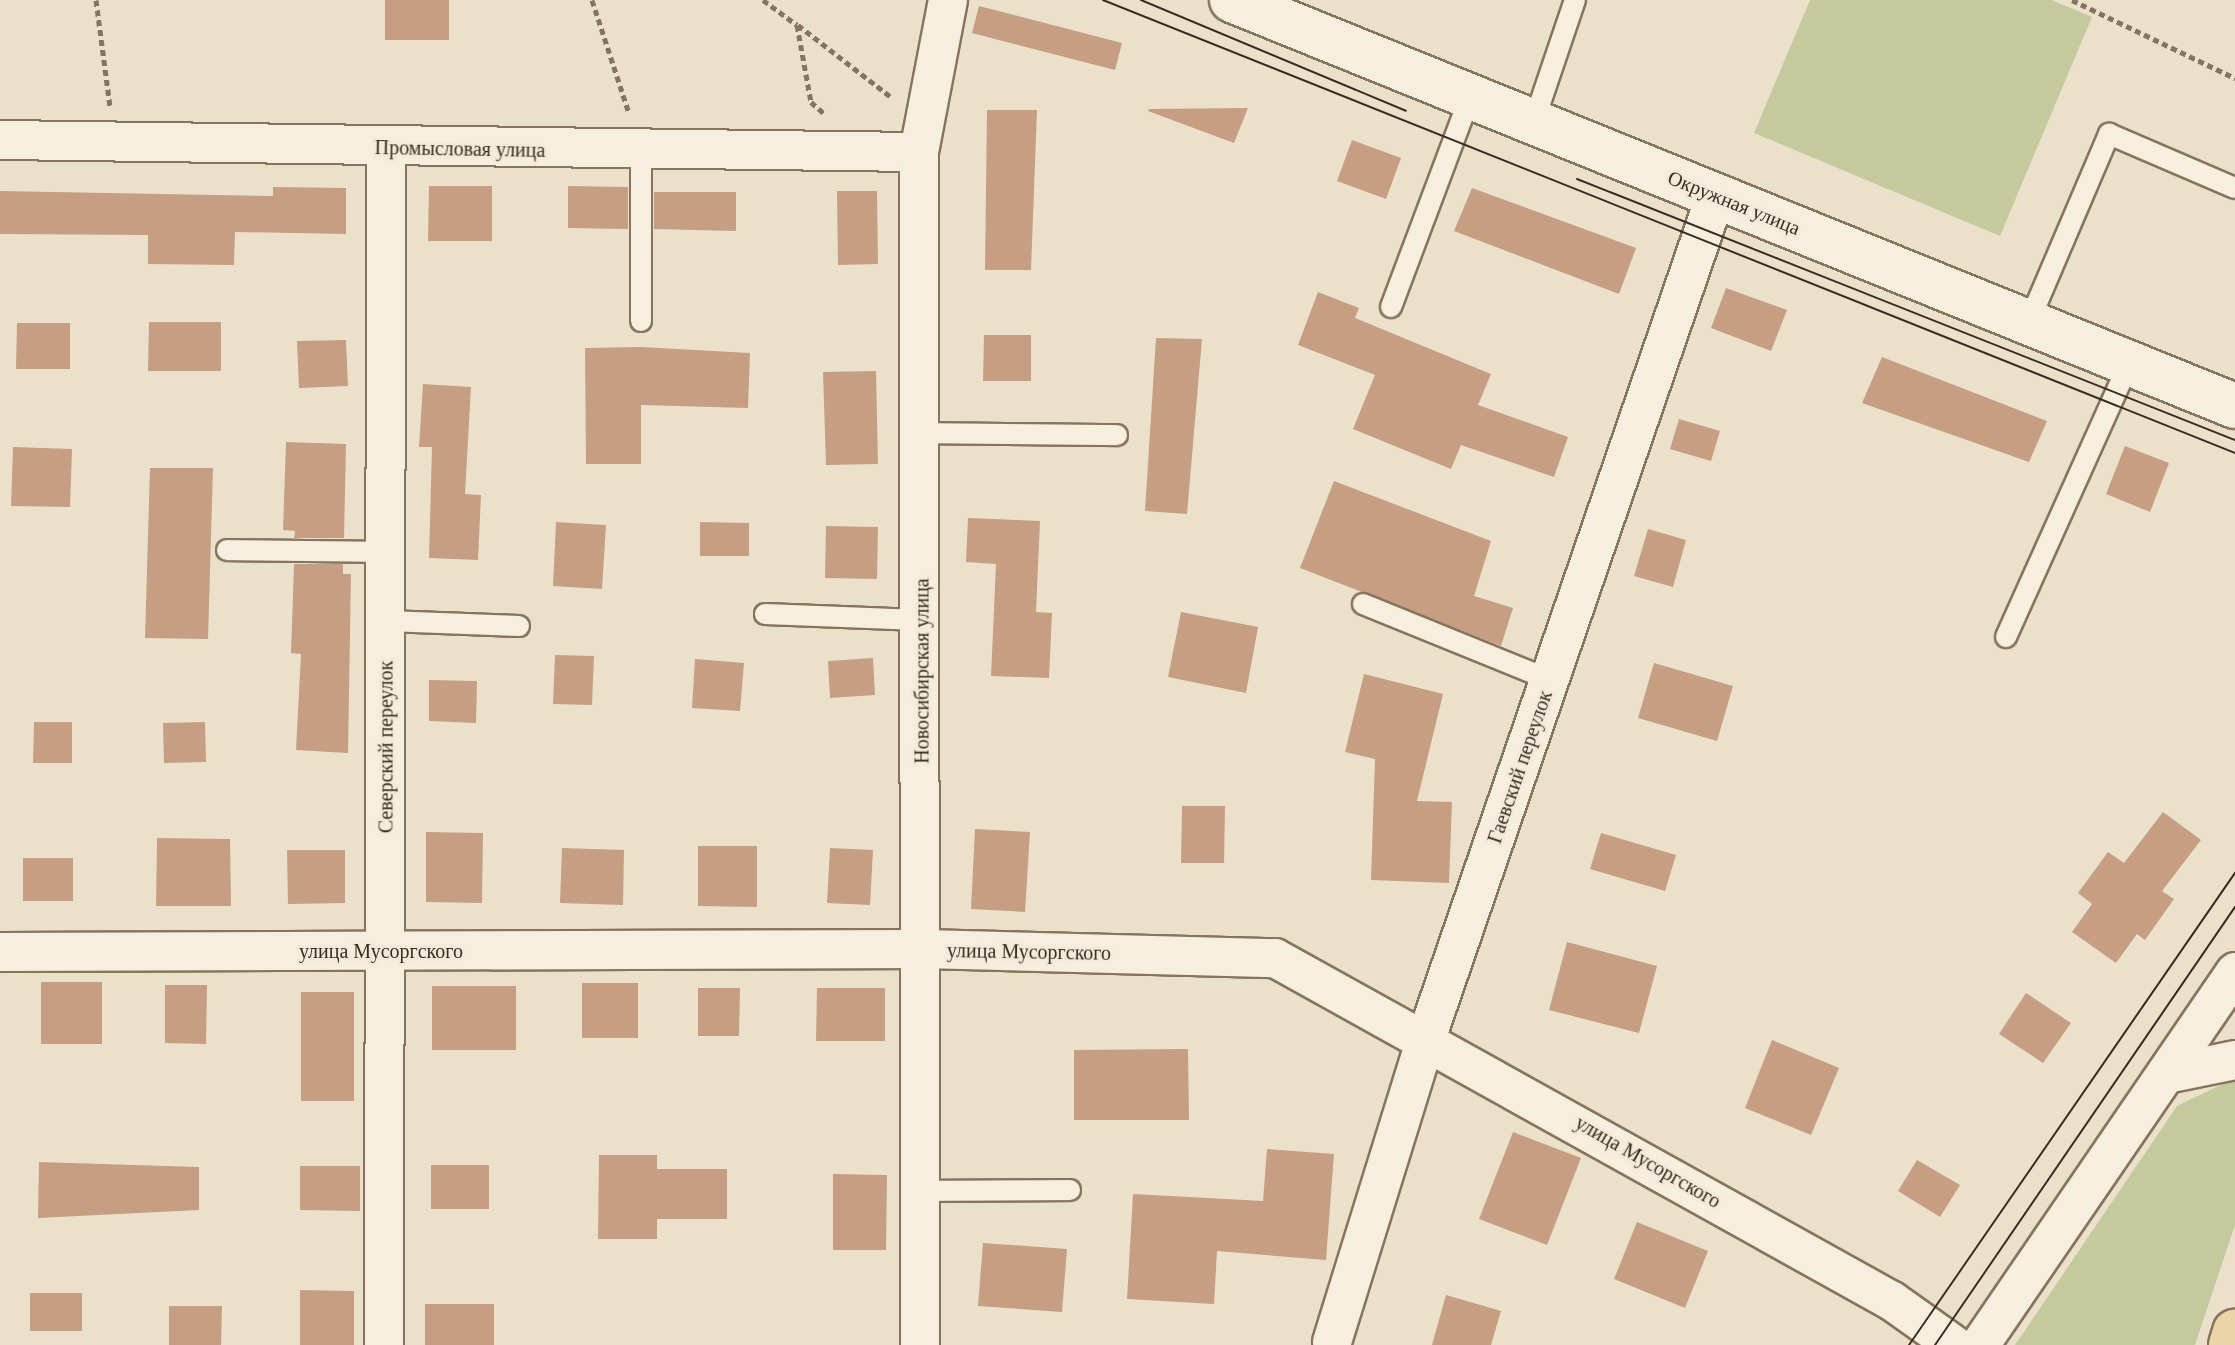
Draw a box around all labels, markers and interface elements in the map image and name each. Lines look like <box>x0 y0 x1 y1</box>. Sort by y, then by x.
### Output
street label: Промысловая улица <box>374 136 546 162</box>
street label: Окружная улица <box>1664 166 1804 240</box>
street label: Новосибирская улица <box>910 578 934 764</box>
street label: Северский переулок <box>374 661 398 833</box>
street label: Гаевский переулок <box>1483 687 1557 847</box>
street label: улица Мусоргского <box>299 939 463 963</box>
street label: улица Мусоргского <box>947 939 1111 965</box>
street label: улица Мусоргского <box>1571 1111 1725 1213</box>

